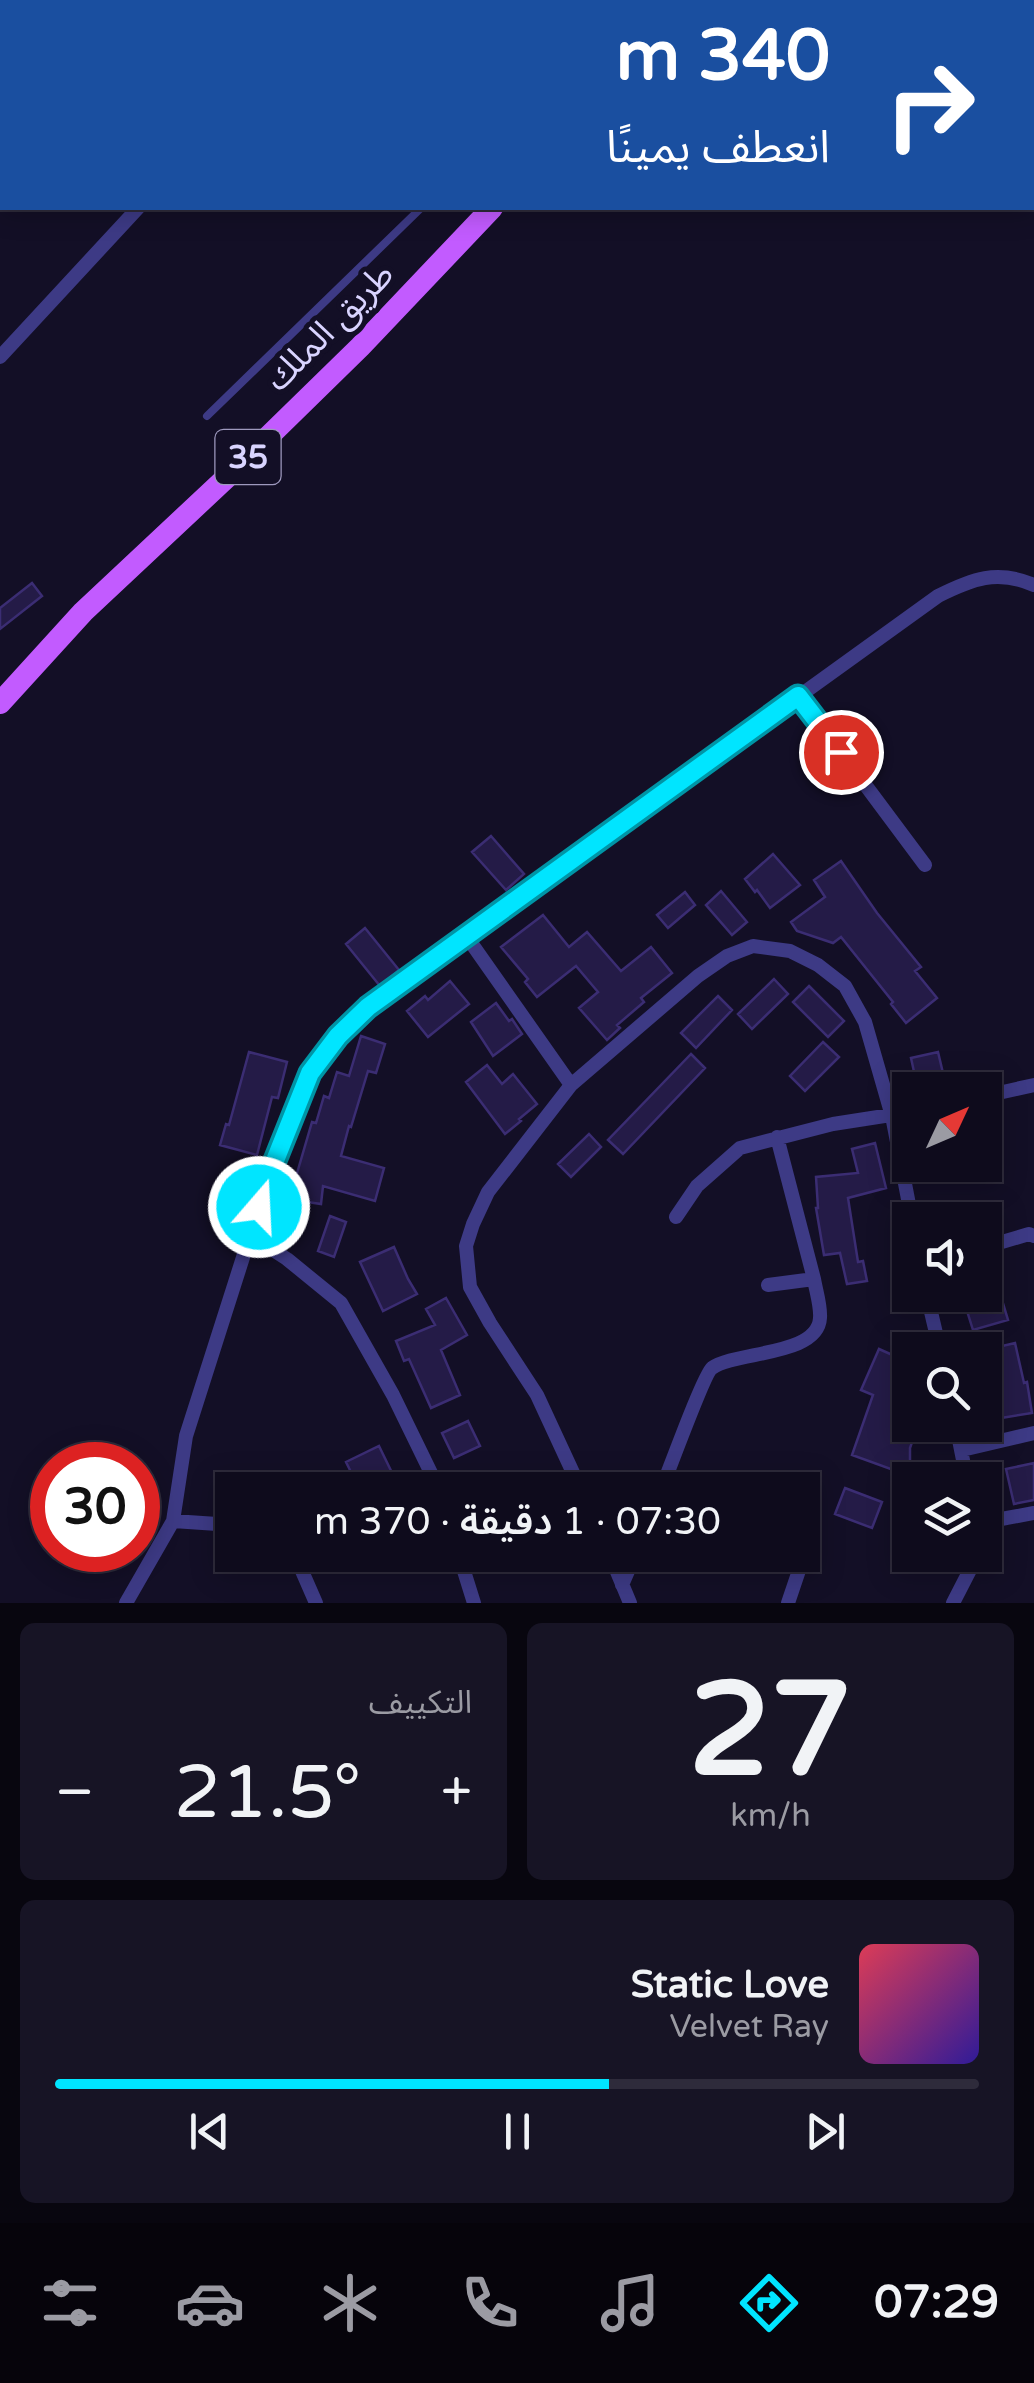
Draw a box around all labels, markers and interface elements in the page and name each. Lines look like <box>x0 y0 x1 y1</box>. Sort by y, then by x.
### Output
text: 340 m <box>616 15 830 99</box>
icon: right <box>865 40 995 170</box>
text: انعطف يمينًا <box>606 121 830 175</box>
street label: طريق الملك <box>257 254 403 400</box>
road number: 35 <box>216 430 280 484</box>
pin <box>799 710 884 795</box>
icon: arrive <box>814 725 869 780</box>
north arrow <box>892 1072 1002 1182</box>
map controls <box>892 1072 1002 1572</box>
position arrow <box>207 1155 311 1259</box>
button: sound <box>892 1202 1002 1312</box>
button: search <box>892 1332 1002 1442</box>
speed limit sign: 30 <box>30 1442 160 1572</box>
button: layers <box>892 1462 1002 1572</box>
text: 07:30 · 1 دقيقة · 370 m <box>314 1499 721 1545</box>
text: 27 <box>689 1654 852 1810</box>
text: التكييف <box>369 1684 472 1722</box>
text: 21.5° <box>174 1748 361 1838</box>
text: − <box>55 1760 94 1826</box>
text: + <box>441 1760 472 1826</box>
text: km/h <box>730 1797 811 1835</box>
text: Static Love <box>631 1962 829 2008</box>
text: Velvet Ray <box>669 2008 829 2046</box>
icon: previous <box>182 2104 237 2159</box>
icon: pause <box>490 2104 545 2159</box>
icon: next <box>798 2104 853 2159</box>
icon: filters <box>35 2268 105 2338</box>
icon: car <box>175 2268 245 2338</box>
icon: climate <box>315 2268 385 2338</box>
icon: phone <box>455 2268 525 2338</box>
icon: music <box>595 2268 665 2338</box>
icon: directions <box>734 2268 804 2338</box>
text: 07:29 <box>874 2276 999 2330</box>

